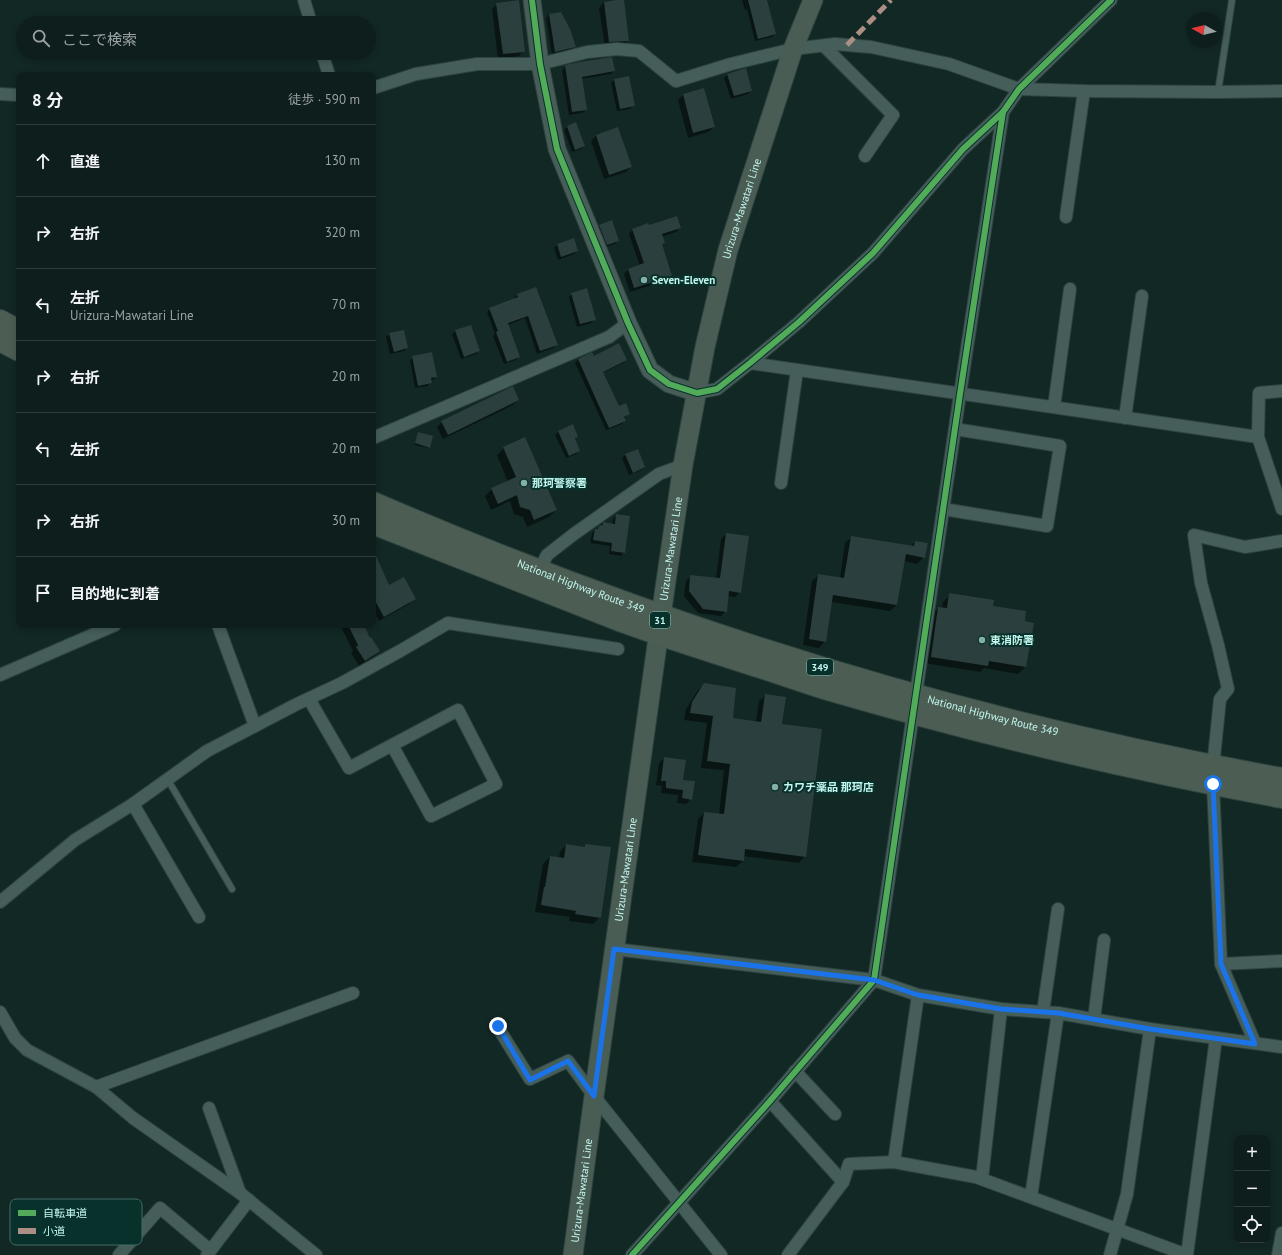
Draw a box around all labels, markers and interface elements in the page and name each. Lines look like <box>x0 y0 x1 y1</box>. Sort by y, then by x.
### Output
north arrow <box>1186 12 1222 48</box>
search box <box>16 16 376 60</box>
icon: search <box>30 27 52 49</box>
text: ここで検索 <box>62 30 137 49</box>
text: 8 分 <box>32 89 63 111</box>
text: 徒歩 · 590 m <box>288 91 360 108</box>
icon: ahead <box>32 150 54 172</box>
text: 直進 <box>70 152 100 171</box>
text: 130 m <box>325 152 360 169</box>
street label: Urizura-Mawatari Line <box>719 156 764 260</box>
icon: right <box>32 222 54 244</box>
text: 右折 <box>70 224 100 243</box>
text: 320 m <box>325 224 360 241</box>
place label: Seven-Eleven <box>652 273 715 287</box>
marker: Seven-Eleven <box>639 275 649 285</box>
text: 左折 <box>70 288 100 307</box>
icon: left <box>32 294 54 316</box>
text: 70 m <box>332 296 360 313</box>
text: Urizura-Mawatari Line <box>70 307 194 324</box>
icon: right <box>32 366 54 388</box>
text: 右折 <box>70 368 100 387</box>
text: 20 m <box>332 368 360 385</box>
icon: left <box>32 438 54 460</box>
text: 左折 <box>70 440 100 459</box>
text: 20 m <box>332 440 360 457</box>
place label: 那珂警察署 <box>532 476 587 490</box>
marker: 那珂警察署 <box>519 478 529 488</box>
street label: Urizura-Mawatari Line <box>656 495 685 602</box>
icon: right <box>32 510 54 532</box>
text: 右折 <box>70 512 100 531</box>
text: 30 m <box>332 512 360 529</box>
street label: National Highway Route 349 <box>515 556 646 616</box>
icon: arrive <box>32 582 54 604</box>
text: 目的地に到着 <box>70 584 160 603</box>
road number: 31 <box>650 612 670 628</box>
place label: 東消防署 <box>990 633 1034 647</box>
marker: 東消防署 <box>977 635 987 645</box>
road number: 349 <box>807 659 833 675</box>
street label: National Highway Route 349 <box>926 692 1060 739</box>
route start <box>1204 775 1222 793</box>
place label: カワチ薬品 那珂店 <box>783 780 874 794</box>
marker: カワチ薬品 那珂店 <box>770 782 780 792</box>
street label: Urizura-Mawatari Line <box>611 816 640 922</box>
route end <box>489 1017 507 1035</box>
map controls <box>1234 1135 1270 1243</box>
button: + <box>1234 1135 1270 1171</box>
street label: Urizura-Mawatari Line <box>568 1137 595 1243</box>
button: − <box>1234 1171 1270 1207</box>
legend <box>10 1199 142 1245</box>
text: 自転車道 <box>43 1206 87 1220</box>
button: locate <box>1234 1207 1270 1243</box>
text: 小道 <box>43 1224 65 1238</box>

